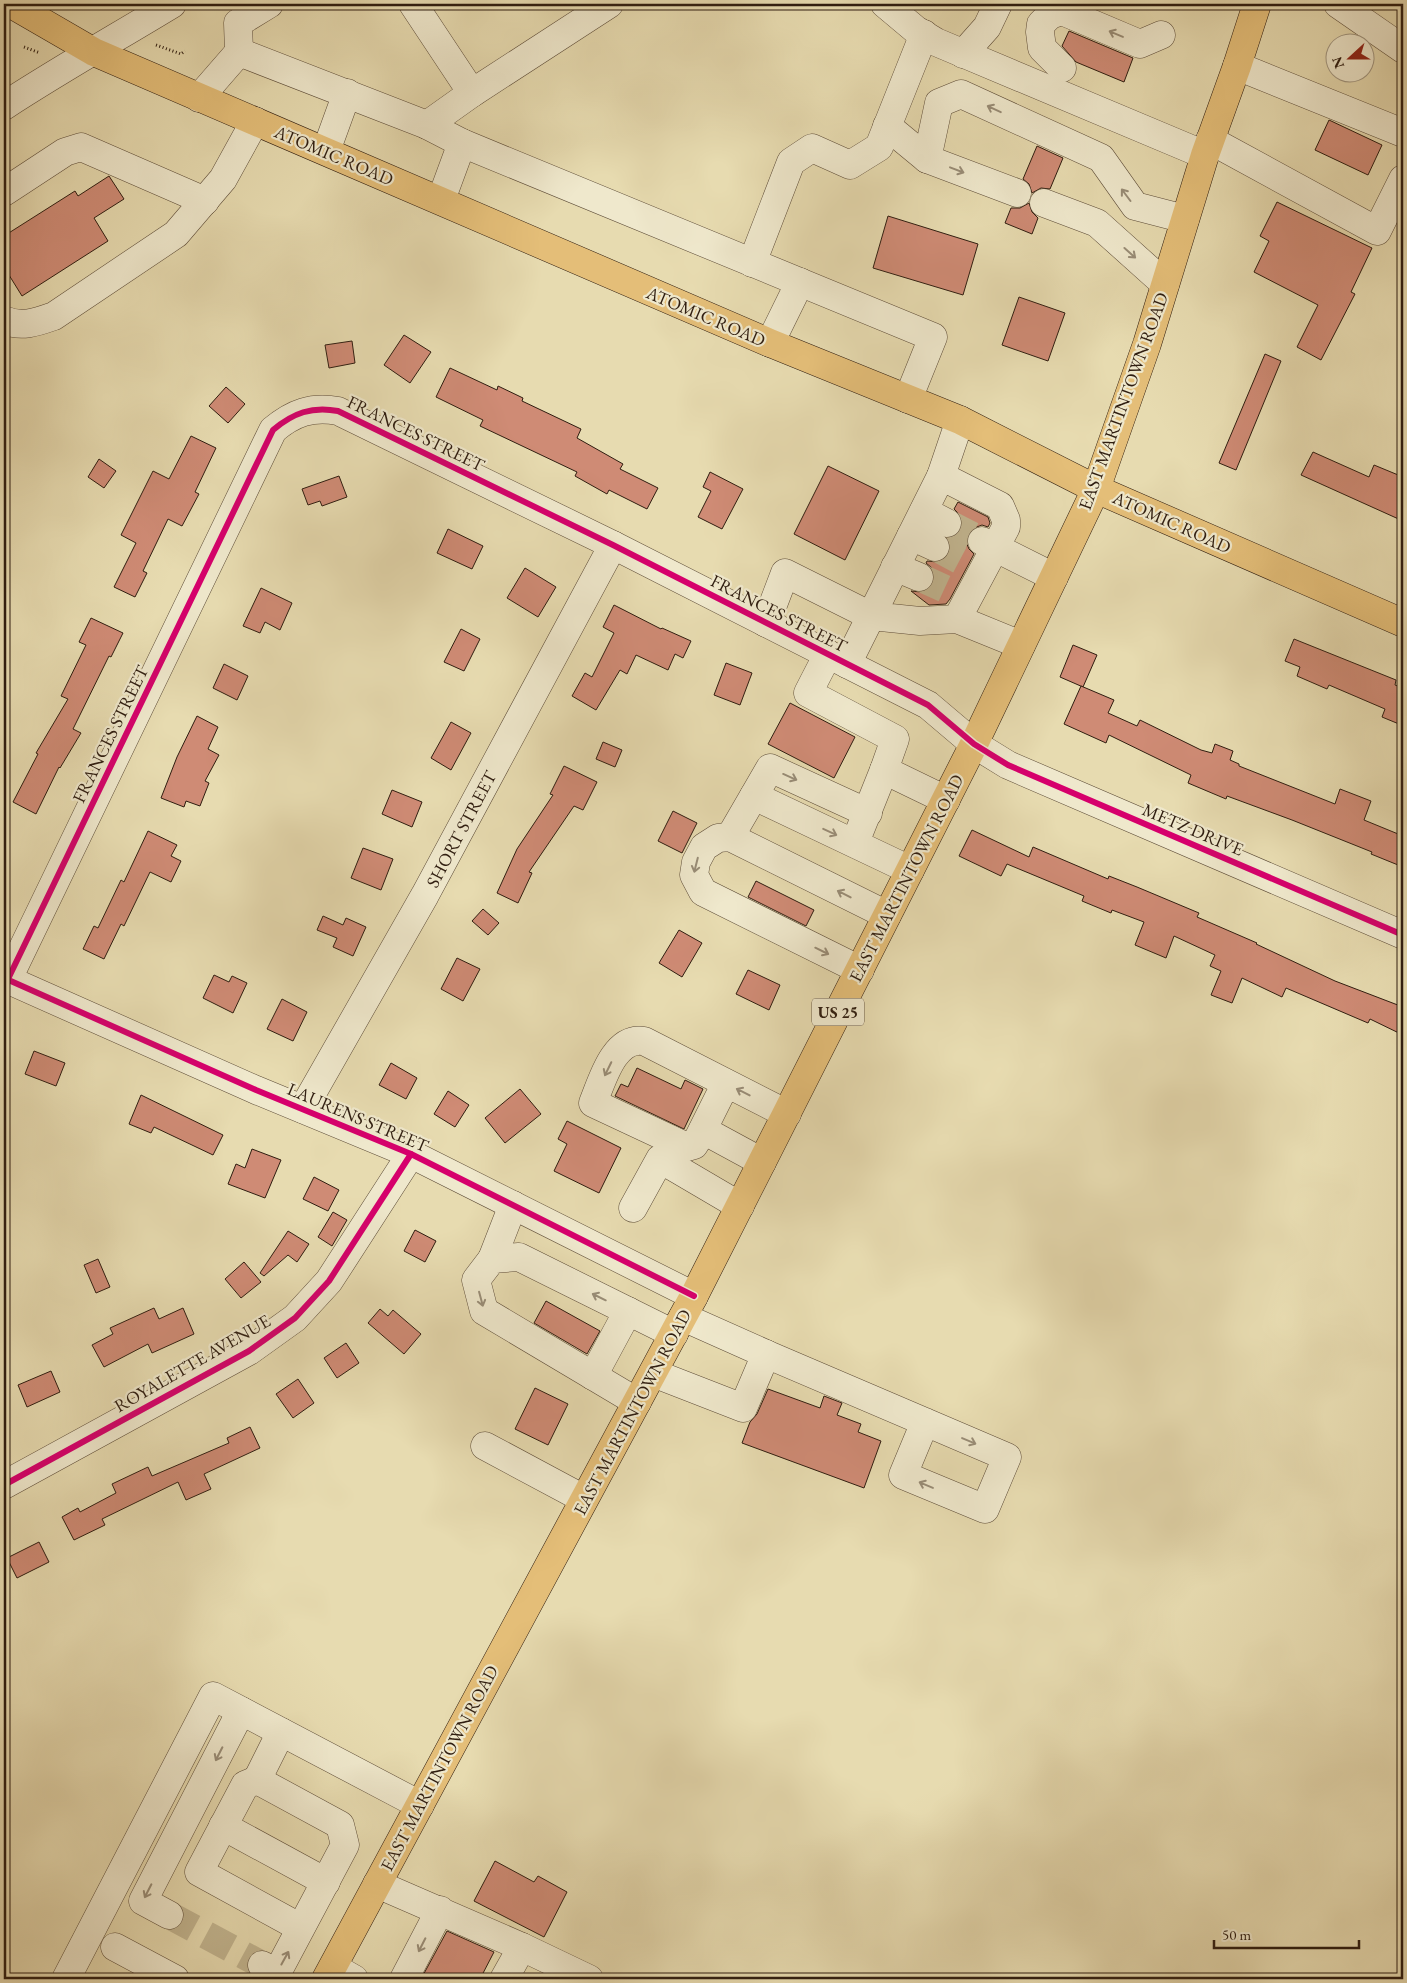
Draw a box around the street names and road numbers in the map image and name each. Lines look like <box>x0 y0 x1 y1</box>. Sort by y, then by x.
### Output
street label: ATOMIC ROAD <box>270 119 397 190</box>
street label: ATOMIC ROAD <box>642 280 769 351</box>
street label: EAST MARTINTOWN ROAD <box>1073 289 1173 513</box>
street label: FRANCES STREET <box>344 390 489 477</box>
street label: ATOMIC ROAD <box>1108 485 1235 558</box>
street label: FRANCES STREET <box>707 569 852 658</box>
street label: FRANCES STREET <box>67 661 154 806</box>
street label: SHORT STREET <box>421 766 502 891</box>
street label: EAST MARTINTOWN ROAD <box>844 770 968 986</box>
street label: METZ DRIVE <box>1139 797 1247 861</box>
road number: US 25 <box>812 999 864 1026</box>
street label: LAURENS STREET <box>284 1077 433 1157</box>
street label: EAST MARTINTOWN ROAD <box>568 1305 696 1519</box>
street label: ROYALETTE AVENUE <box>110 1309 274 1417</box>
street label: EAST MARTINTOWN ROAD <box>375 1661 503 1875</box>

